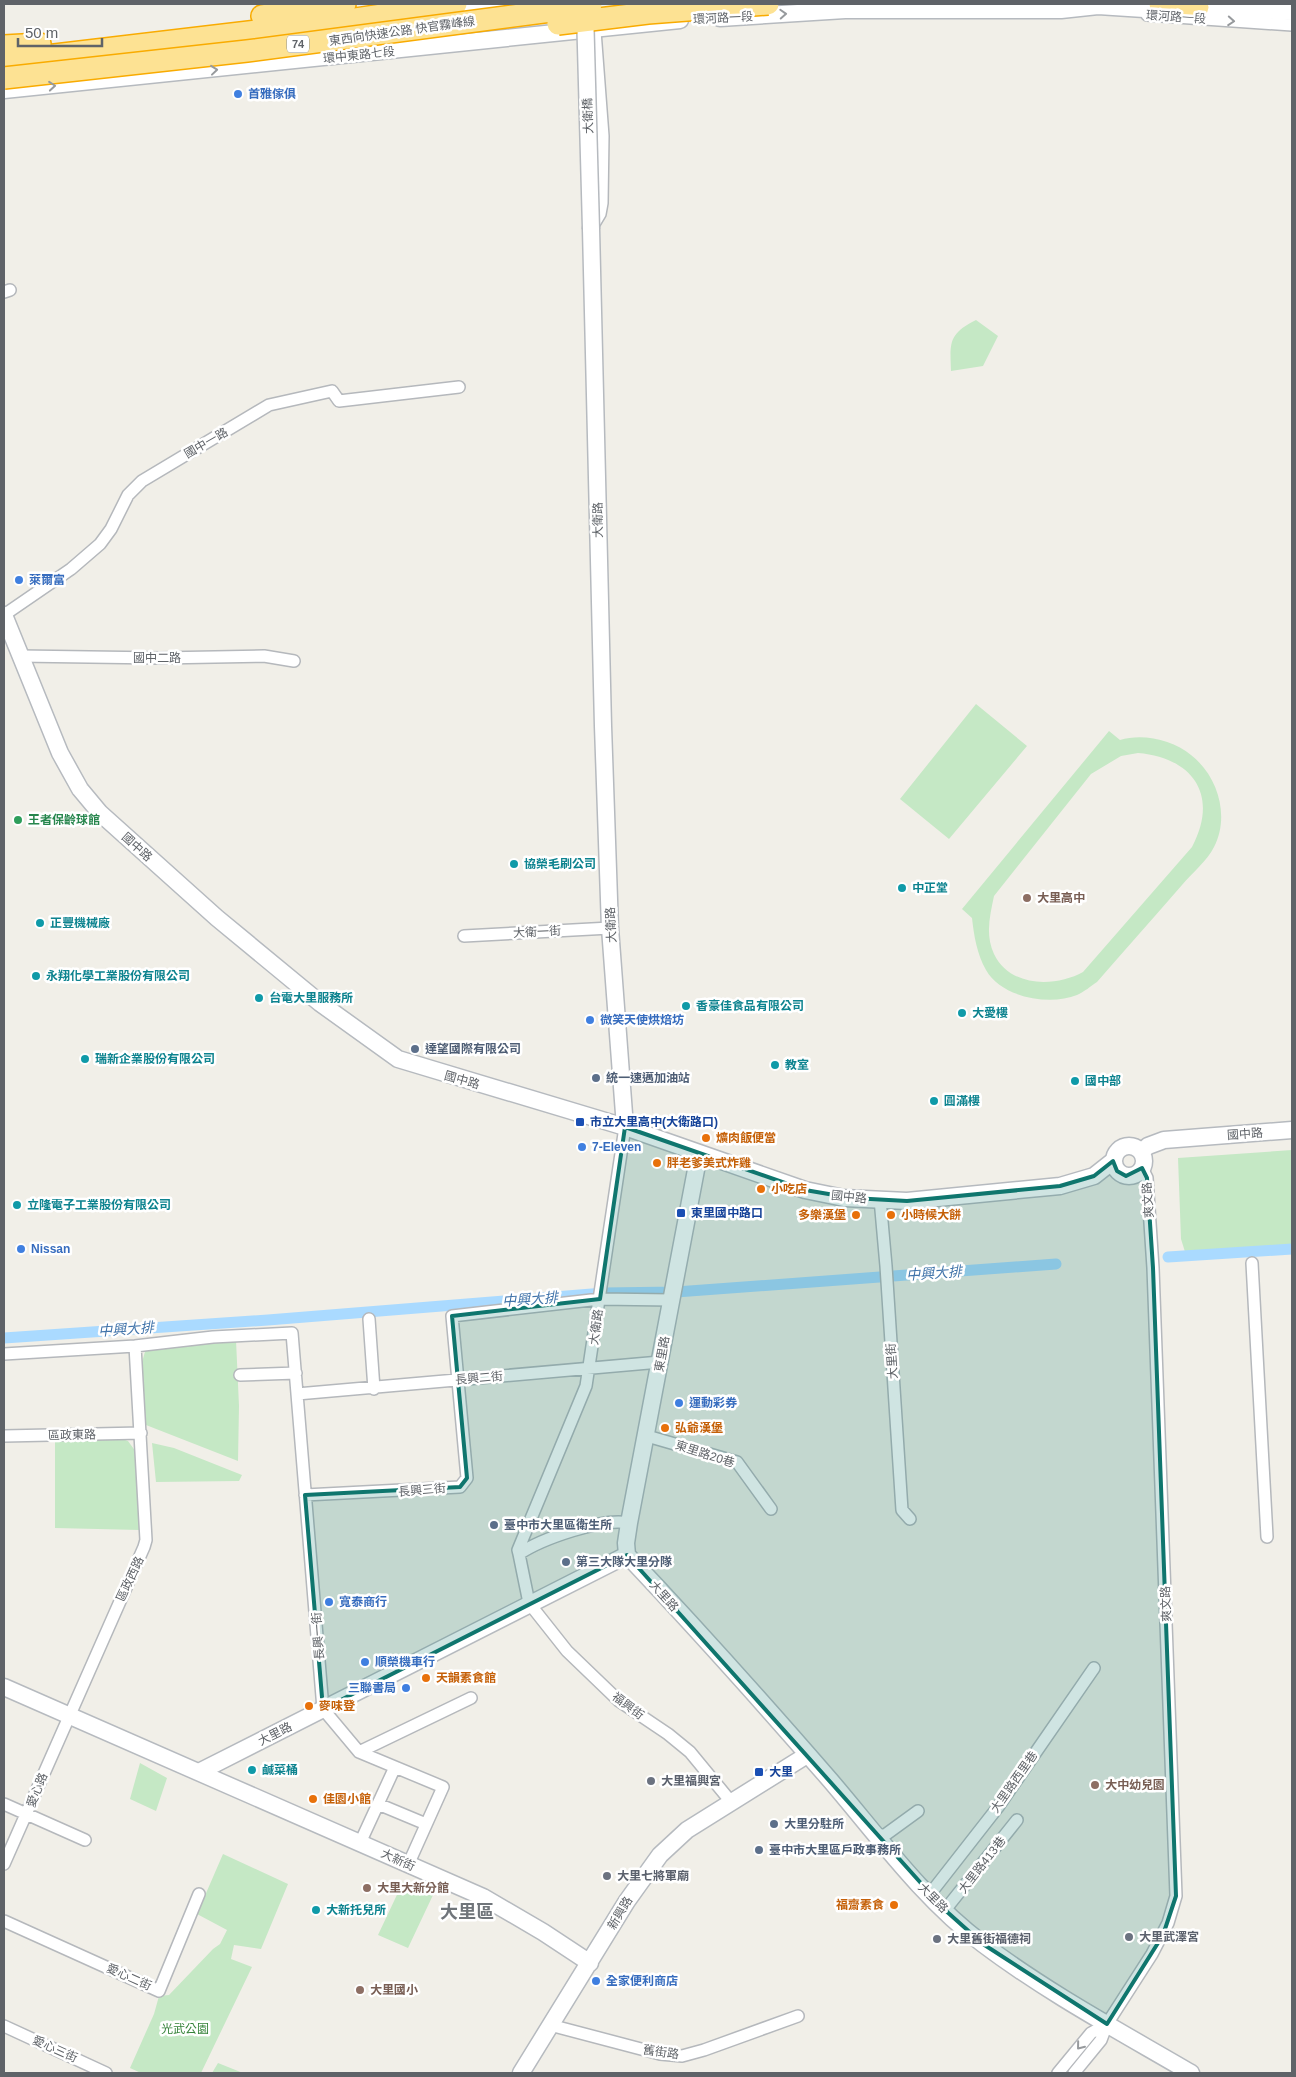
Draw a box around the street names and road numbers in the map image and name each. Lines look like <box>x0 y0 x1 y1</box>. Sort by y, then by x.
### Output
street label: 環河路一段 <box>1146 8 1206 26</box>
street label: 環河路一段 <box>693 9 753 27</box>
street label: 東西向快速公路 快官霧峰線 <box>328 14 476 48</box>
road number: 74 <box>287 36 309 52</box>
street label: 環中東路七段 <box>322 44 396 66</box>
street label: 大衛橋 <box>580 98 596 134</box>
street label: 國中一路 <box>182 425 230 461</box>
street label: 大衛路 <box>591 502 605 538</box>
street label: 國中二路 <box>133 651 181 665</box>
street label: 國中路 <box>119 830 155 864</box>
street label: 大衛路 <box>603 907 619 943</box>
street label: 大衛一街 <box>513 924 561 940</box>
street label: 國中路 <box>443 1068 481 1092</box>
street label: 國中路 <box>1227 1126 1263 1142</box>
street label: 爽文路 <box>1140 1182 1156 1218</box>
street label: 國中路 <box>830 1188 868 1206</box>
street label: 大衛路 <box>587 1308 605 1346</box>
street label: 東里路 <box>652 1335 672 1373</box>
street label: 大里街 <box>884 1343 900 1379</box>
street label: 長興二街 <box>454 1369 504 1387</box>
street label: 區政東路 <box>48 1428 96 1442</box>
street label: 東里路20巷 <box>674 1438 736 1470</box>
street label: 長興三街 <box>397 1481 447 1499</box>
street label: 區政西路 <box>114 1554 146 1604</box>
street label: 大里路 <box>647 1578 681 1614</box>
street label: 爽文路 <box>1158 1586 1174 1622</box>
street label: 長興一街 <box>309 1612 327 1660</box>
street label: 福興街 <box>609 1690 647 1722</box>
street label: 大里路 <box>256 1720 294 1748</box>
street label: 大里路西里巷 <box>988 1748 1040 1816</box>
street label: 愛心路 <box>24 1771 50 1809</box>
street label: 大里路413巷 <box>956 1834 1008 1896</box>
street label: 大新街 <box>379 1846 417 1874</box>
street label: 大里路 <box>915 1880 951 1916</box>
street label: 新興路 <box>605 1894 635 1932</box>
street label: 愛心二街 <box>104 1961 154 1993</box>
street label: 愛心三街 <box>30 2033 80 2065</box>
street label: 舊街路 <box>642 2043 680 2061</box>

